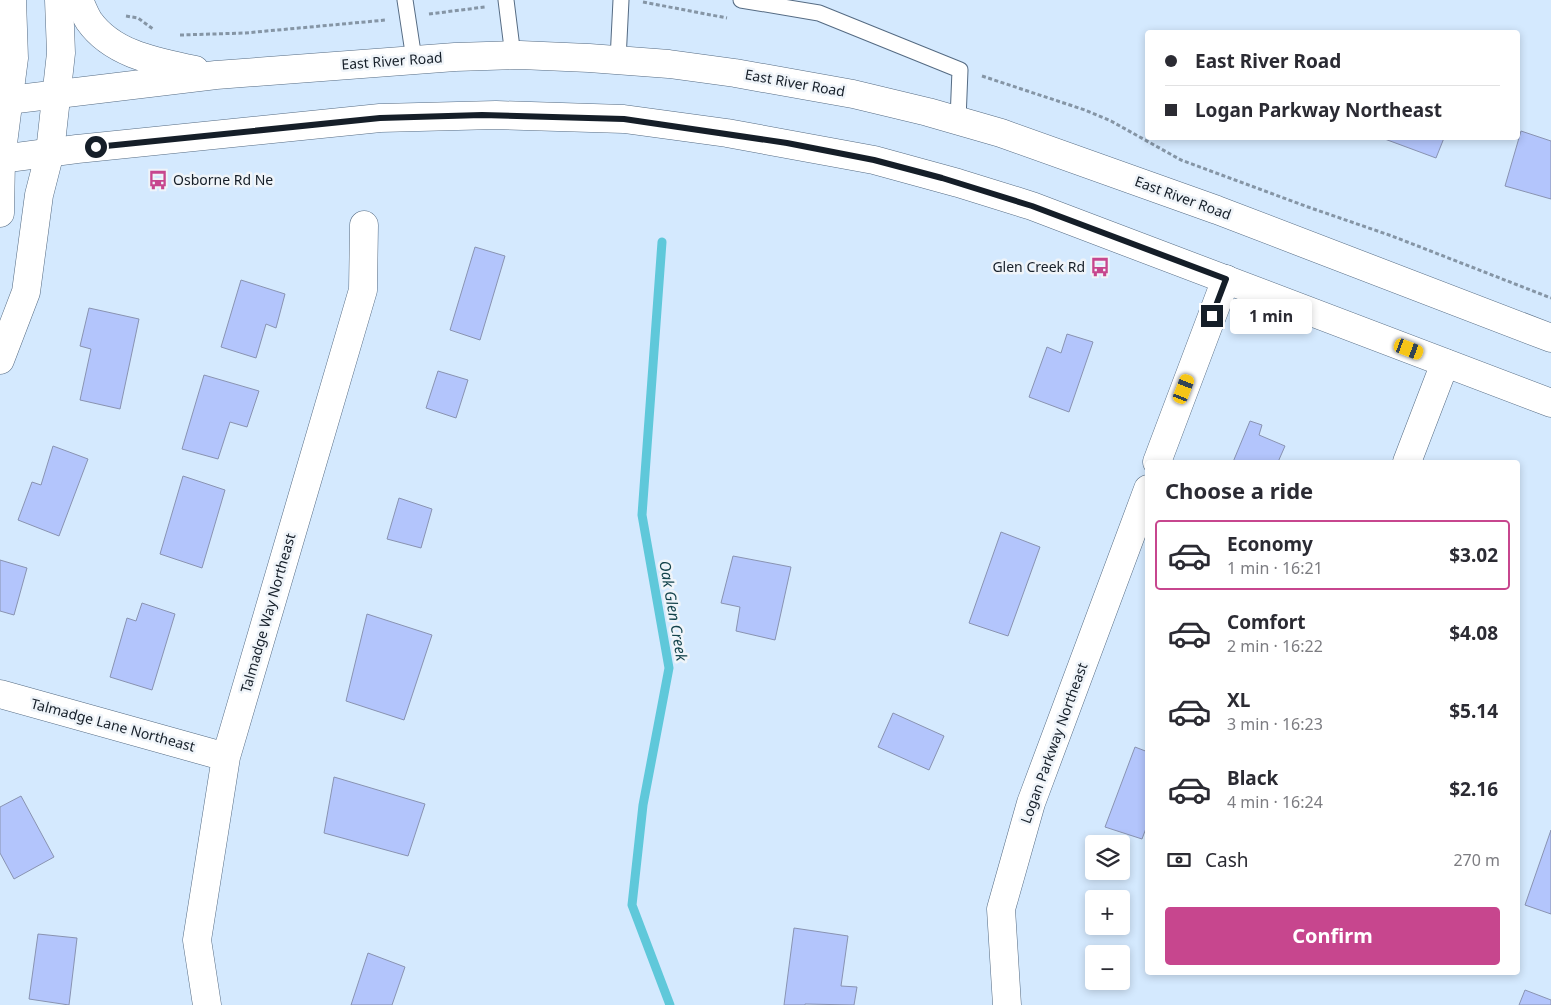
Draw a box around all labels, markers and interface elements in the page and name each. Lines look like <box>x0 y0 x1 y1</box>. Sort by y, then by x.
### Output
street label: East River Road <box>341 47 443 74</box>
text: East River Road <box>1195 48 1341 74</box>
street label: East River Road <box>743 64 847 101</box>
text: Logan Parkway Northeast <box>1195 97 1442 123</box>
route start <box>85 136 107 158</box>
bus stop icon: Osborne Rd Ne <box>147 169 169 191</box>
place label: Osborne Rd Ne <box>173 170 273 189</box>
street label: East River Road <box>1132 171 1234 224</box>
bus stop icon: Glen Creek Rd <box>1089 256 1111 278</box>
place label: Glen Creek Rd <box>992 257 1085 276</box>
callout: 1 min <box>1230 298 1312 334</box>
route end <box>1201 305 1223 327</box>
text: 1 min <box>1249 305 1293 327</box>
car <box>1392 337 1425 361</box>
car <box>1171 372 1196 406</box>
text: Choose a ride <box>1165 475 1313 505</box>
street label: Talmadge Way Northeast <box>236 531 299 695</box>
text: Economy <box>1227 531 1313 557</box>
icon: car <box>1167 533 1212 578</box>
text: $3.02 <box>1449 542 1498 568</box>
text: 1 min · 16:21 <box>1227 557 1323 579</box>
water label: Oak Glen Creek <box>655 559 693 663</box>
text: Comfort <box>1227 609 1306 635</box>
icon: car <box>1167 611 1212 656</box>
text: $4.08 <box>1449 620 1498 646</box>
text: 2 min · 16:22 <box>1227 635 1323 657</box>
street label: Logan Parkway Northeast <box>1016 660 1092 826</box>
text: XL <box>1227 687 1250 713</box>
icon: car <box>1167 689 1212 734</box>
street label: Talmadge Lane Northeast <box>29 693 197 756</box>
text: $5.14 <box>1449 698 1498 724</box>
text: 3 min · 16:23 <box>1227 713 1323 735</box>
text: Black <box>1227 765 1278 791</box>
icon: car <box>1167 767 1212 812</box>
text: $2.16 <box>1449 776 1498 802</box>
text: 4 min · 16:24 <box>1227 791 1323 813</box>
map controls <box>1085 835 1130 990</box>
button: layers <box>1085 835 1130 880</box>
icon: cash <box>1165 846 1193 874</box>
text: Cash <box>1205 847 1249 873</box>
text: 270 m <box>1453 849 1500 871</box>
button: + <box>1085 890 1130 935</box>
button: Confirm <box>1165 907 1500 965</box>
button: − <box>1085 945 1130 990</box>

